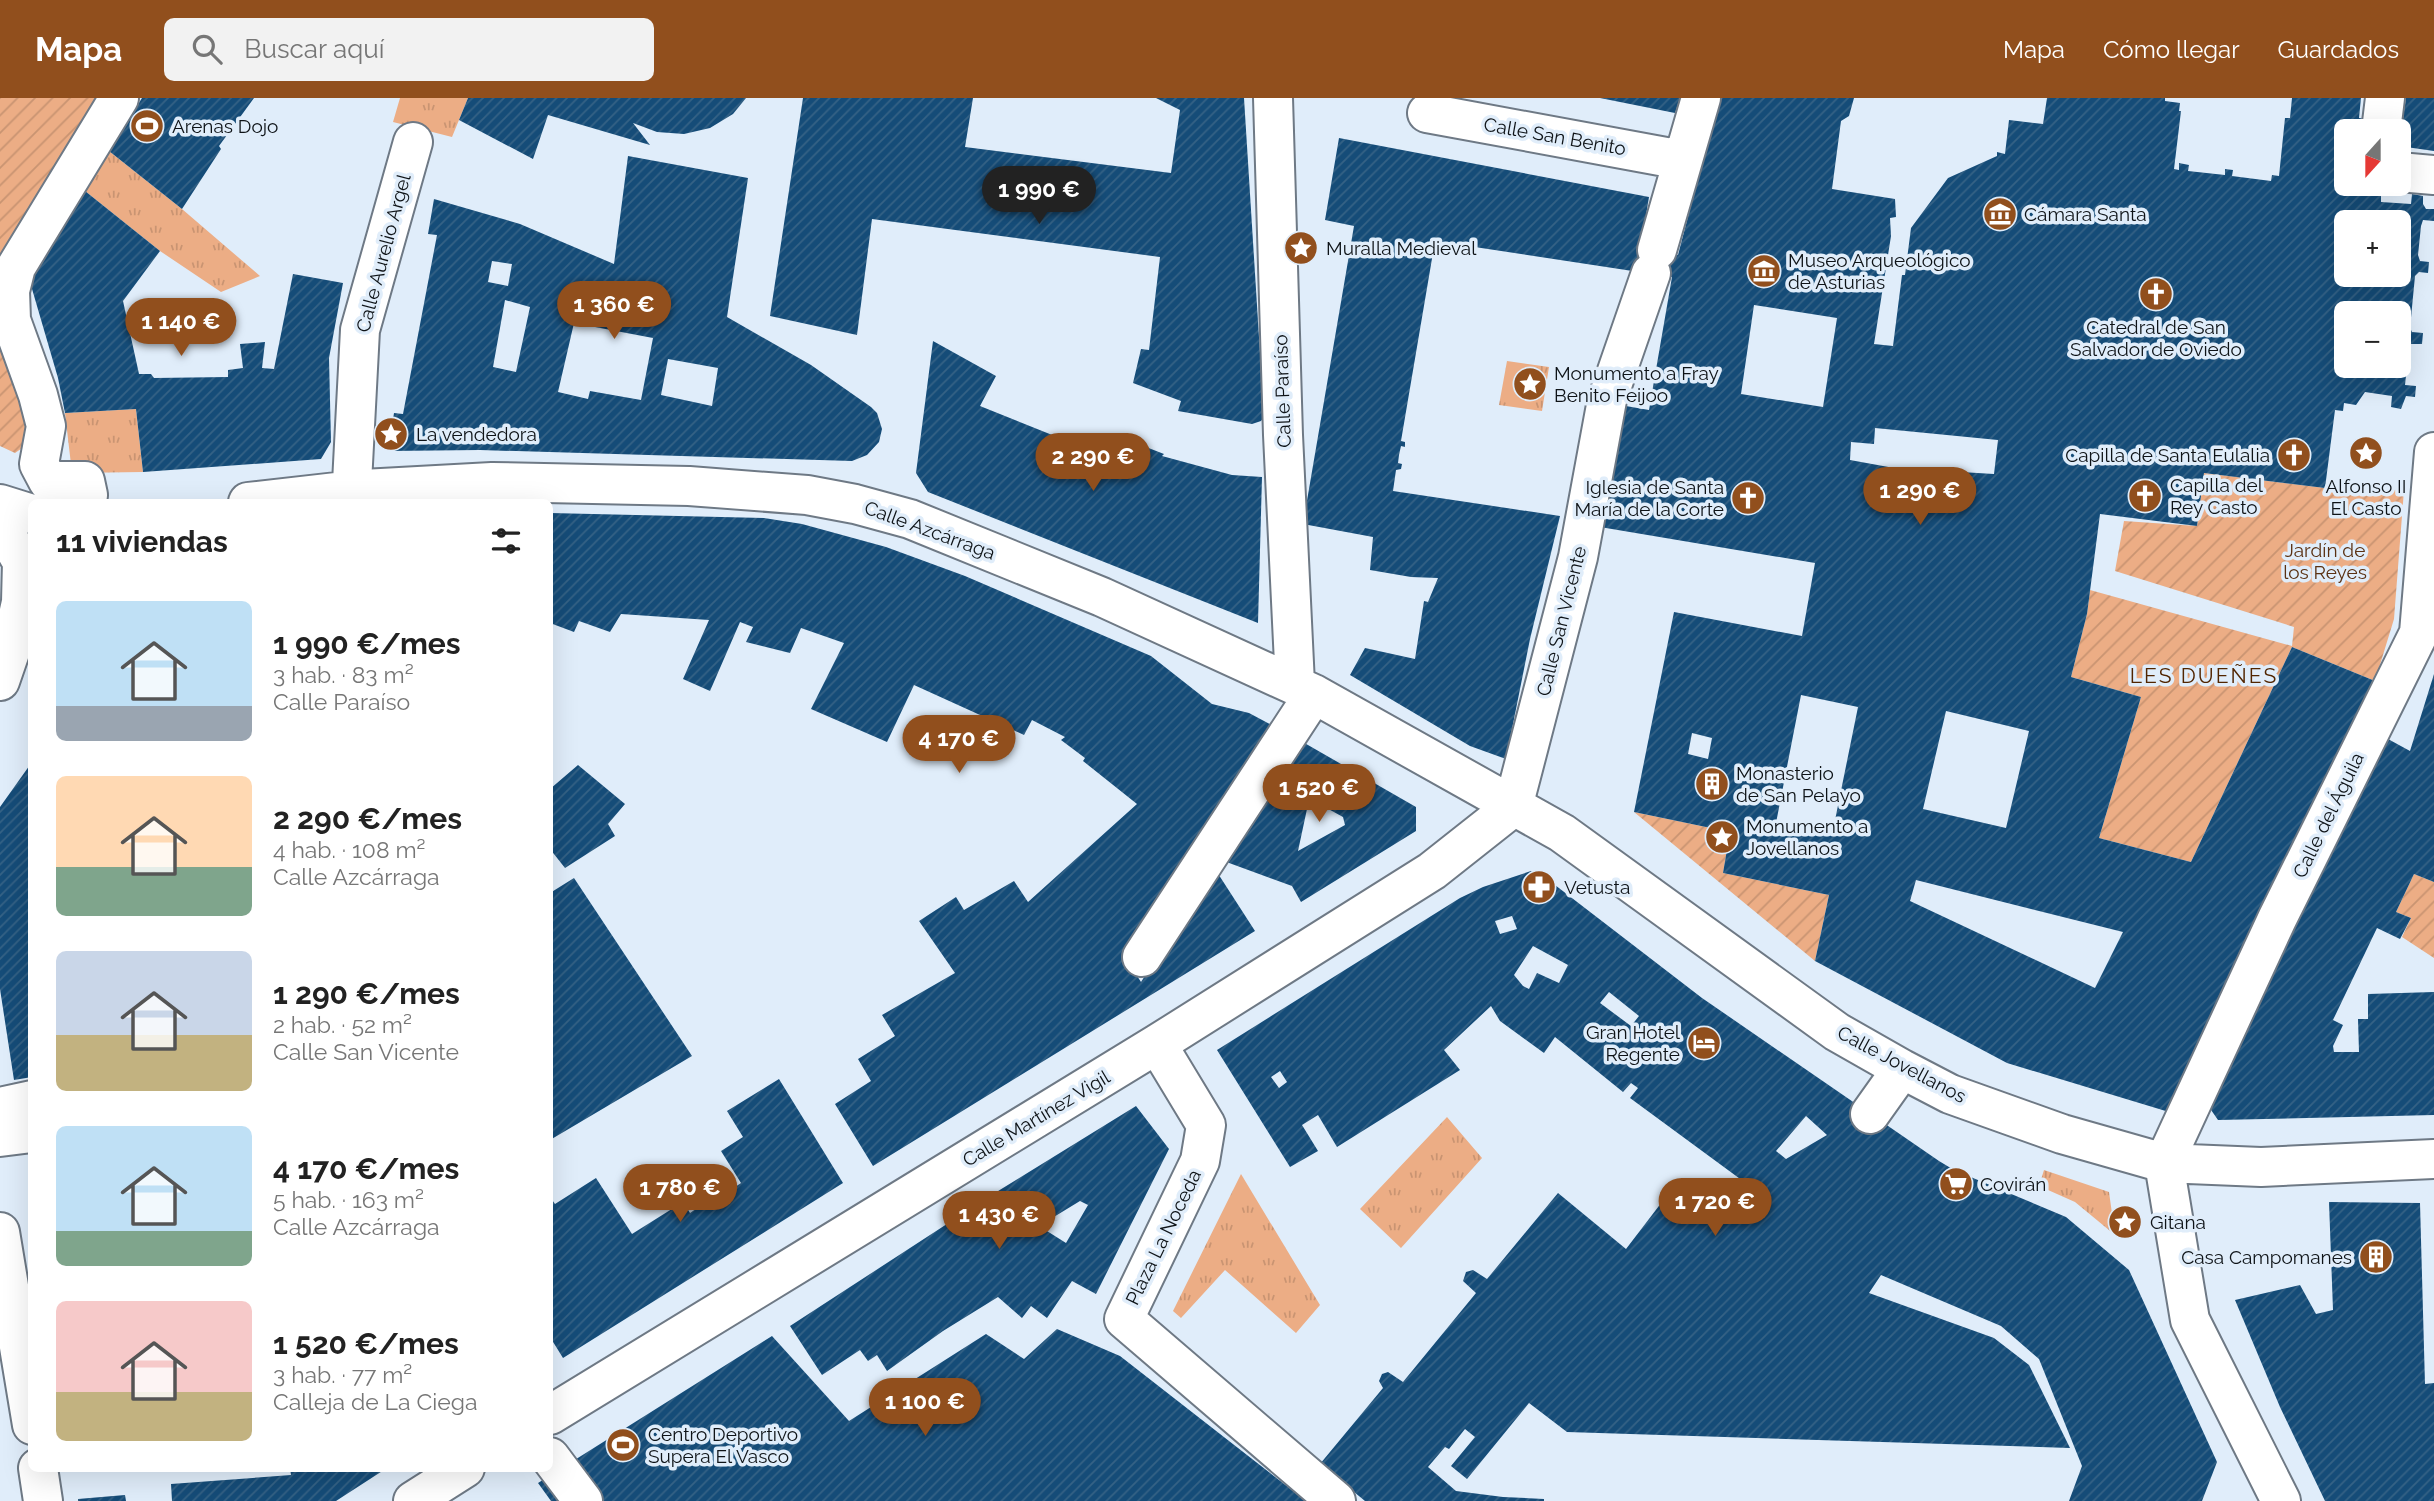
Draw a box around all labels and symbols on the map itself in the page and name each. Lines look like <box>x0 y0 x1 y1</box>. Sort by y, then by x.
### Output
sports icon: Arenas Dojo <box>128 107 166 145</box>
street label: Calle San Benito <box>1482 113 1628 159</box>
place label: Arenas Dojo <box>172 115 278 137</box>
north arrow <box>2334 119 2412 196</box>
pin: 1 990 € <box>974 166 1104 226</box>
street label: Calle Aurelio Argel <box>351 171 415 334</box>
museum icon: Cámara Santa <box>1981 195 2019 233</box>
place label: Cámara Santa <box>2024 203 2147 225</box>
place icon: Muralla Medieval <box>1282 229 1320 267</box>
place label: Muralla Medieval <box>1326 237 1477 259</box>
place label: Museo Arqueológico de Asturias <box>1788 249 1971 293</box>
museum icon: Museo Arqueológico de Asturias <box>1745 252 1783 290</box>
church icon: Catedral de San Salvador de Oviedo <box>2137 275 2175 313</box>
pin: 1 360 € <box>549 282 679 341</box>
pin: 1 140 € <box>116 299 246 358</box>
place label: Catedral de San Salvador de Oviedo <box>2070 316 2242 360</box>
street label: Calle Paraíso <box>1269 334 1295 448</box>
place label: Monumento a Fray Benito Feijoo <box>1554 362 1719 406</box>
place icon: Monumento a Fray Benito Feijoo <box>1511 365 1549 403</box>
place icon: La vendedora <box>372 415 410 453</box>
place label: La vendedora <box>416 423 537 445</box>
pin: 2 290 € <box>1028 434 1158 493</box>
place icon: Alfonso II El Casto <box>2347 434 2385 472</box>
church icon: Capilla de Santa Eulalia <box>2275 436 2313 474</box>
place label: Capilla de Santa Eulalia <box>2065 444 2270 466</box>
pin: 1 290 € <box>1855 468 1985 527</box>
place label: Capilla del Rey Casto <box>2170 474 2264 518</box>
place label: Alfonso II El Casto <box>2325 475 2407 519</box>
place label: Iglesia de Santa María de la Corte <box>1575 476 1724 520</box>
church icon: Capilla del Rey Casto <box>2126 477 2164 515</box>
church icon: Iglesia de Santa María de la Corte <box>1729 479 1767 517</box>
street label: Calle Azcárraga <box>862 496 998 564</box>
park label: Jardín de los Reyes <box>2283 539 2367 583</box>
street label: Calle San Vicente <box>1532 544 1590 698</box>
district label: LES DUEÑES <box>2130 663 2278 688</box>
pin: 4 170 € <box>894 716 1024 775</box>
street label: Calle del Águila <box>2288 749 2368 881</box>
place label: Monasterio de San Pelayo <box>1736 762 1861 806</box>
pin: 1 520 € <box>1254 764 1384 824</box>
building icon: Monasterio de San Pelayo <box>1693 765 1731 803</box>
place label: Monumento a Jovellanos <box>1746 815 1868 859</box>
place icon: Monumento a Jovellanos <box>1703 818 1741 856</box>
pharmacy icon: Vetusta <box>1520 868 1558 906</box>
place label: Vetusta <box>1564 876 1630 898</box>
place label: Gran Hotel Regente <box>1586 1021 1681 1065</box>
street label: Calle Jovellanos <box>1834 1021 1970 1107</box>
hotel icon: Gran Hotel Regente <box>1685 1024 1723 1062</box>
street label: Calle Martínez Vigil <box>959 1065 1114 1171</box>
pin: 1 780 € <box>615 1164 745 1224</box>
supermarket icon: Covirán <box>1937 1165 1975 1203</box>
street label: Plaza La Noceda <box>1121 1166 1205 1308</box>
place label: Covirán <box>1980 1173 2046 1195</box>
pin: 1 720 € <box>1650 1178 1780 1238</box>
pin: 1 430 € <box>934 1192 1064 1251</box>
place icon: Gitana <box>2106 1203 2144 1241</box>
place label: Gitana <box>2150 1211 2206 1233</box>
building icon: Casa Campomanes <box>2357 1238 2395 1276</box>
place label: Casa Campomanes <box>2181 1246 2352 1268</box>
pin: 1 100 € <box>860 1378 990 1438</box>
place label: Centro Deportivo Supera El Vasco <box>648 1423 798 1467</box>
sports icon: Centro Deportivo Supera El Vasco <box>604 1426 642 1464</box>

